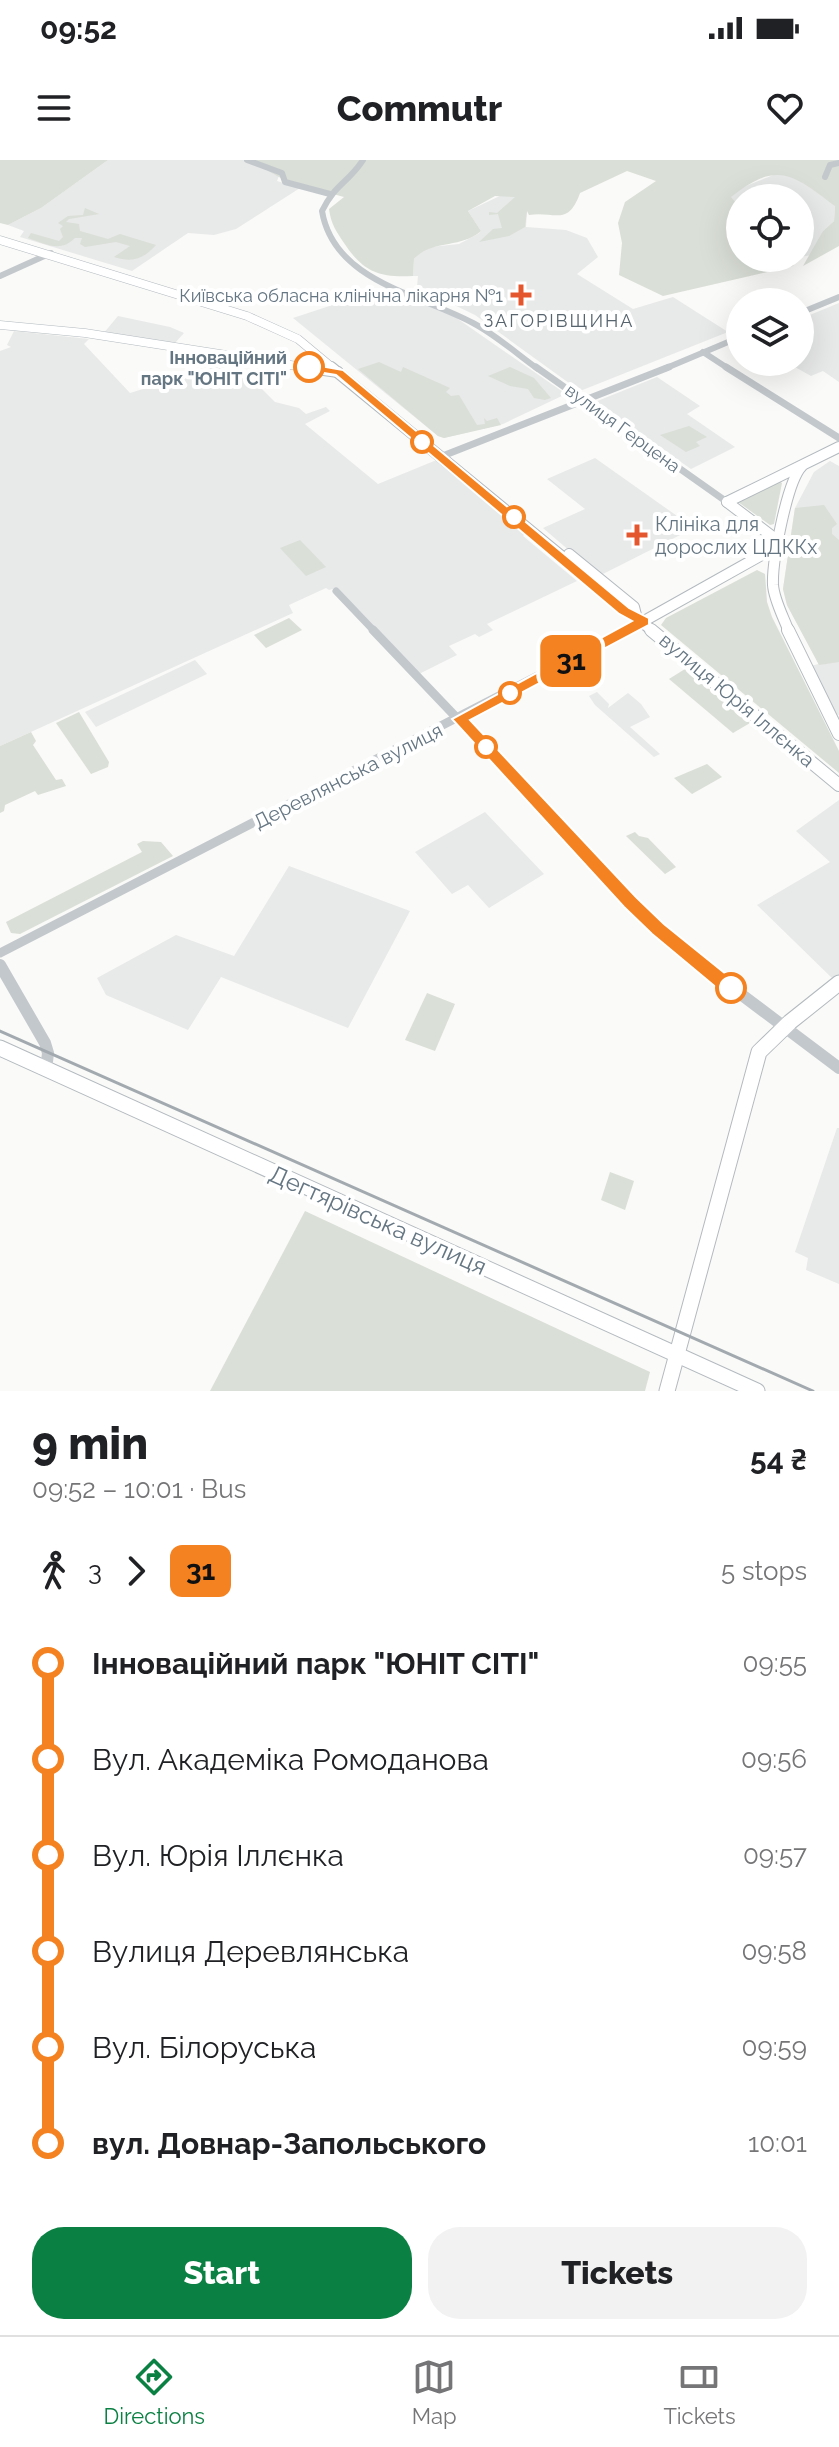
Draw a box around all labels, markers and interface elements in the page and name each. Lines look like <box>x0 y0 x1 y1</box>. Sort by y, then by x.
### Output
text: 09:52 <box>40 11 117 46</box>
icon: menu <box>32 86 76 130</box>
icon: heart <box>763 86 807 130</box>
text: Commutr <box>337 87 502 129</box>
map controls <box>726 184 814 376</box>
button: locate <box>726 184 814 272</box>
marker: Київська обласна клінічна лікарня №1 <box>510 284 532 306</box>
place label: Київська обласна клінічна лікарня №1 <box>179 285 503 306</box>
button: layers <box>726 288 814 376</box>
district label: ЗАГОРІВЩИНА <box>483 310 635 331</box>
place label: Інноваційний парк "ЮНІТ СІТІ" <box>141 347 287 389</box>
marker: Інноваційний парк "ЮНІТ СІТІ" <box>294 352 324 382</box>
street label: вулиця Герцена <box>561 379 685 477</box>
unlabelled marker <box>411 431 433 453</box>
unlabelled marker <box>503 506 525 528</box>
place label: Клініка для дорослих ЦДККх <box>655 512 817 559</box>
marker: Клініка для дорослих ЦДККх <box>626 524 648 546</box>
street label: вулиця Юрія Іллєнка <box>654 628 820 772</box>
line badge: 31 <box>535 635 607 687</box>
text: 31 <box>556 644 586 677</box>
unlabelled marker <box>499 682 521 704</box>
street label: Деревлянська вулиця <box>250 718 446 834</box>
unlabelled marker <box>475 736 497 758</box>
unlabelled marker <box>716 973 746 1003</box>
street label: Дегтярівська вулиця <box>265 1159 491 1281</box>
text: 9 min <box>32 1418 148 1469</box>
text: 54 ₴ <box>750 1442 807 1477</box>
text: 09:52 – 10:01 · Bus <box>32 1474 246 1504</box>
icon: walk <box>32 1549 76 1593</box>
icon: forward <box>114 1549 158 1593</box>
text: 31 <box>186 1554 215 1587</box>
text: 3 <box>88 1556 102 1586</box>
text: 5 stops <box>721 1556 807 1586</box>
text: Інноваційний парк "ЮНІТ СІТІ" <box>92 1646 539 1681</box>
text: 09:55 <box>743 1648 807 1678</box>
text: Вул. Академіка Ромоданова <box>92 1742 489 1777</box>
text: 09:56 <box>741 1744 807 1774</box>
text: Вул. Юрія Іллєнка <box>92 1838 344 1873</box>
text: 09:57 <box>743 1840 807 1870</box>
text: Вулиця Деревлянська <box>92 1934 409 1969</box>
text: 09:58 <box>741 1936 807 1966</box>
text: Вул. Білоруська <box>92 2030 316 2065</box>
text: 09:59 <box>742 2032 807 2062</box>
text: вул. Довнар-Запольського <box>92 2126 486 2161</box>
text: 10:01 <box>748 2128 807 2158</box>
button: Start <box>32 2227 412 2319</box>
button: Tickets <box>428 2227 807 2319</box>
tab: Directions <box>103 2355 205 2429</box>
tab: Map <box>412 2355 457 2429</box>
tab: Tickets <box>663 2355 736 2429</box>

